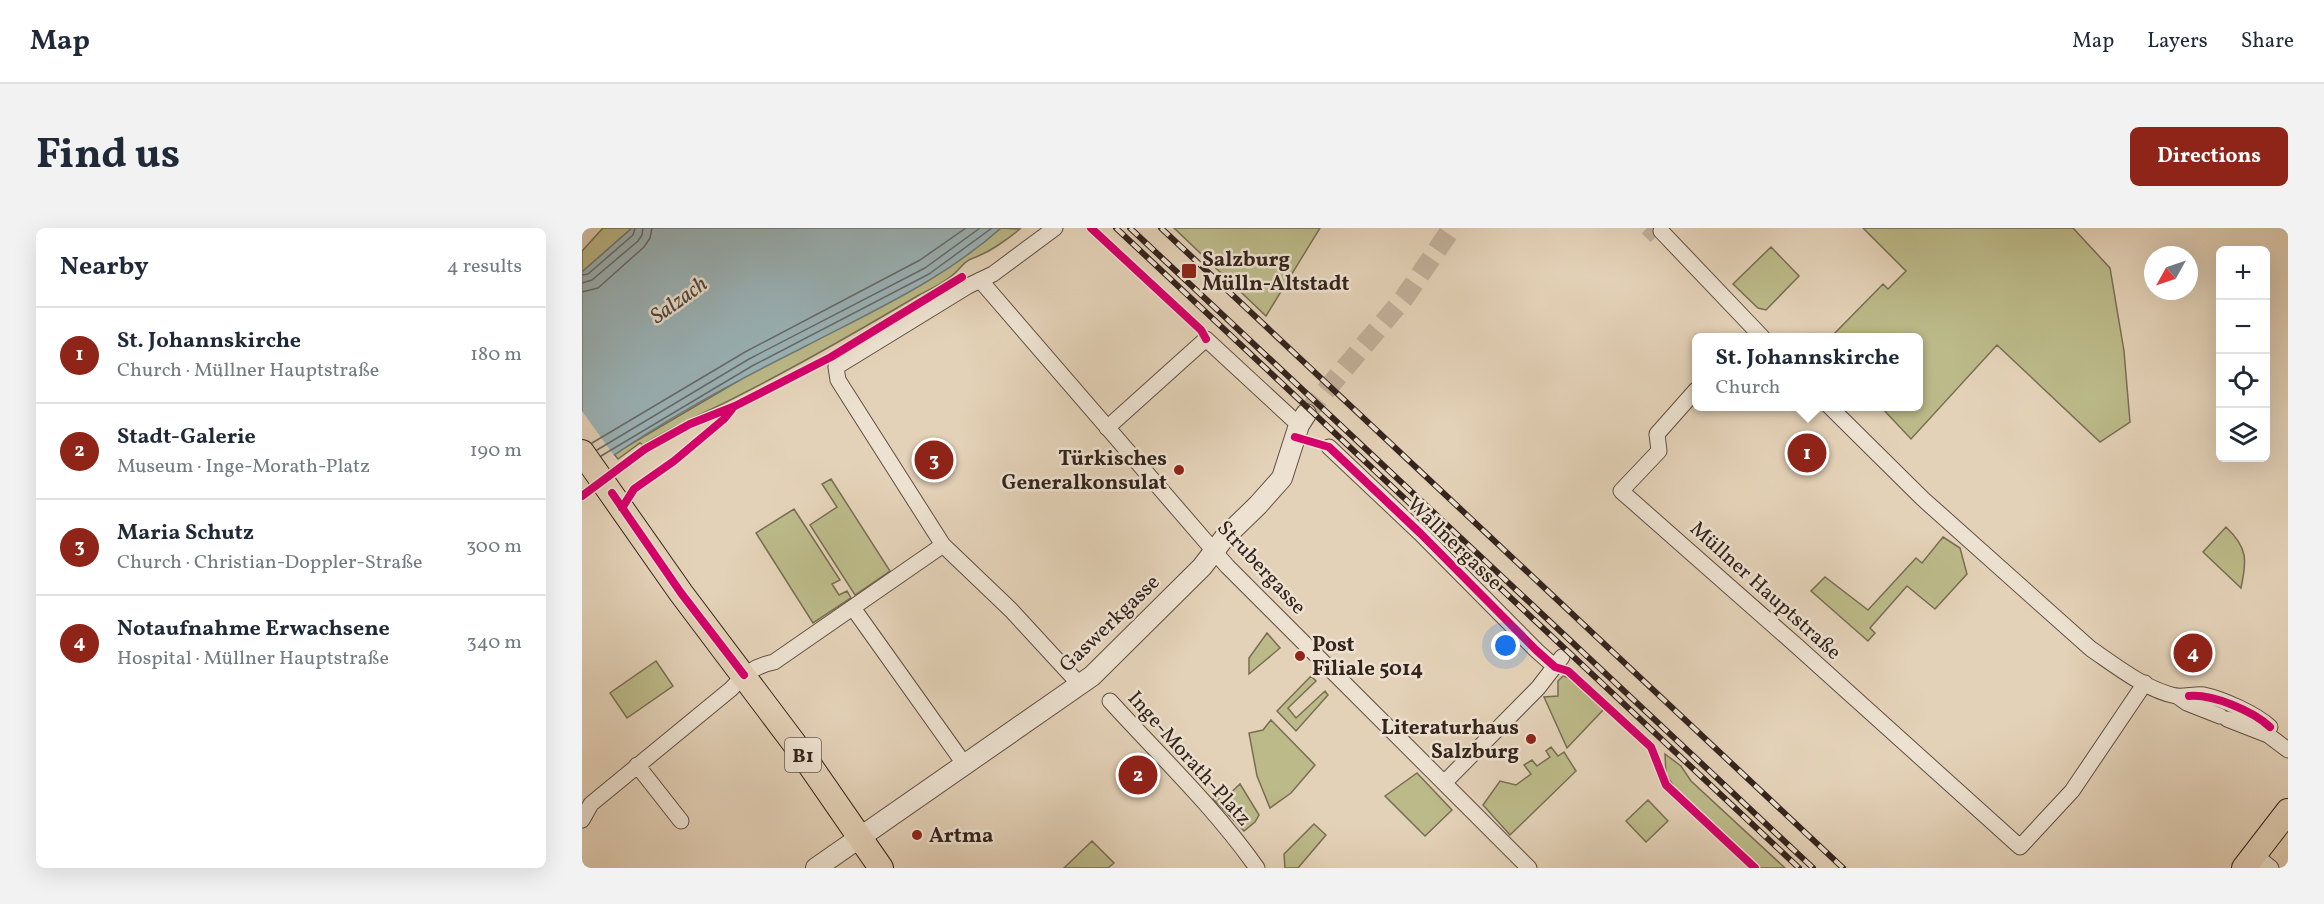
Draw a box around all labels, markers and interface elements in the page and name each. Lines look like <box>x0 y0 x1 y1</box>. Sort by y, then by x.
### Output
text: Map <box>30 22 90 61</box>
text: Map <box>2072 27 2114 56</box>
text: Layers <box>2147 27 2208 56</box>
text: Share <box>2241 27 2294 56</box>
text: Find us <box>36 127 180 186</box>
button: Directions <box>2130 127 2288 186</box>
place label: Salzburg Mülln-Altstadt <box>1202 246 1350 299</box>
north arrow <box>2144 246 2198 300</box>
map controls <box>2216 246 2270 462</box>
button: + <box>2216 246 2270 300</box>
text: Nearby <box>60 249 149 285</box>
text: 4 results <box>447 253 522 281</box>
marker: Salzburg Mülln-Altstadt <box>1180 262 1198 280</box>
water label: Salzach <box>645 270 714 332</box>
button: − <box>2216 300 2270 354</box>
text: St. Johannskirche <box>117 326 301 357</box>
popup <box>1692 333 1923 411</box>
text: 1 <box>75 341 84 369</box>
text: 180 m <box>470 341 522 369</box>
text: St. Johannskirche <box>1716 343 1899 374</box>
button: locate <box>2216 354 2270 408</box>
text: Church · Müllner Hauptstraße <box>117 357 379 385</box>
text: Church <box>1716 374 1781 402</box>
button: layers <box>2216 408 2270 462</box>
text: Stadt-Galerie <box>117 422 256 453</box>
pin: 1 <box>1788 430 1826 476</box>
text: 2 <box>74 437 85 465</box>
text: 190 m <box>470 437 522 465</box>
pin: 3 <box>914 438 954 482</box>
place label: Türkisches Generalkonsulat <box>1002 445 1167 498</box>
text: Museum · Inge-Morath-Platz <box>117 453 370 481</box>
marker: Türkisches Generalkonsulat <box>1172 463 1186 477</box>
street label: Wallnergasse <box>1400 491 1508 597</box>
street label: Strubergasse <box>1210 515 1312 621</box>
street label: Müllner Hauptstraße <box>1683 515 1847 667</box>
text: Maria Schutz <box>117 518 254 549</box>
text: 3 <box>74 533 85 561</box>
text: 300 m <box>466 533 522 561</box>
text: Church · Christian-Doppler-Straße <box>117 549 423 577</box>
street label: Gaswerkgasse <box>1053 569 1167 680</box>
text: Notaufnahme Erwachsene <box>117 614 390 645</box>
text: 4 <box>73 629 86 657</box>
text: 340 m <box>466 629 522 657</box>
pin: 4 <box>2174 630 2212 676</box>
place label: Post Filiale 5014 <box>1312 631 1423 684</box>
your location <box>1491 631 1520 660</box>
text: Hospital · Müllner Hauptstraße <box>117 645 389 673</box>
marker: Post Filiale 5014 <box>1293 649 1307 663</box>
street label: Inge-Morath-Platz <box>1120 685 1257 833</box>
place label: Literaturhaus Salzburg <box>1381 714 1519 767</box>
marker: Literaturhaus Salzburg <box>1524 732 1538 746</box>
road number: B1 <box>785 738 821 772</box>
pin: 2 <box>1118 752 1158 798</box>
place label: Artma <box>929 822 993 851</box>
marker: Artma <box>910 828 924 842</box>

